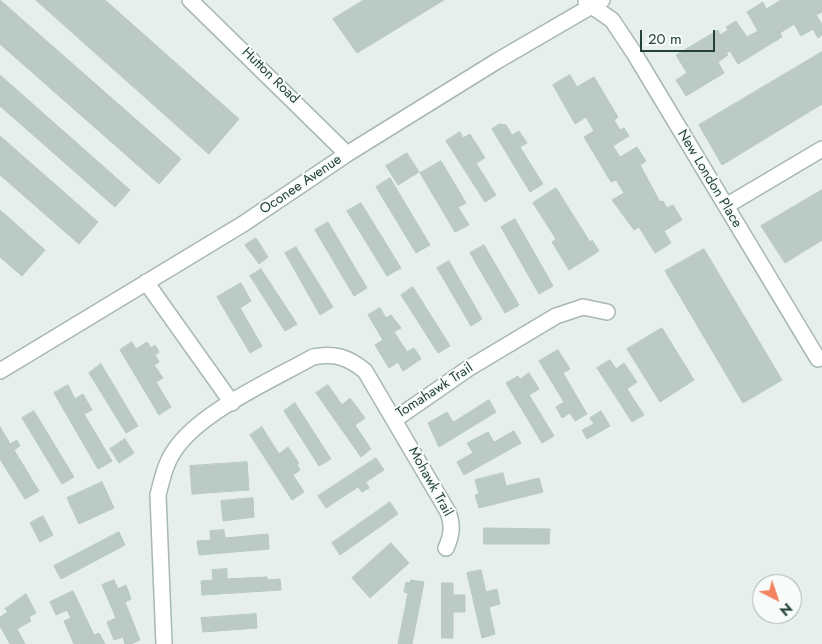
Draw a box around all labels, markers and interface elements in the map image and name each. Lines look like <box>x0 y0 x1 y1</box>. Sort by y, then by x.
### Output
scale bar <box>642 20 717 52</box>
text: 20 m <box>648 28 682 50</box>
street label: Hutton Road <box>238 44 302 108</box>
street label: New London Place <box>673 127 745 231</box>
street label: Oconee Avenue <box>257 151 345 219</box>
street label: Tomahawk Trail <box>393 360 477 422</box>
street label: Mohawk Trail <box>404 444 456 520</box>
north arrow <box>752 574 802 624</box>
text: N <box>775 598 797 621</box>

